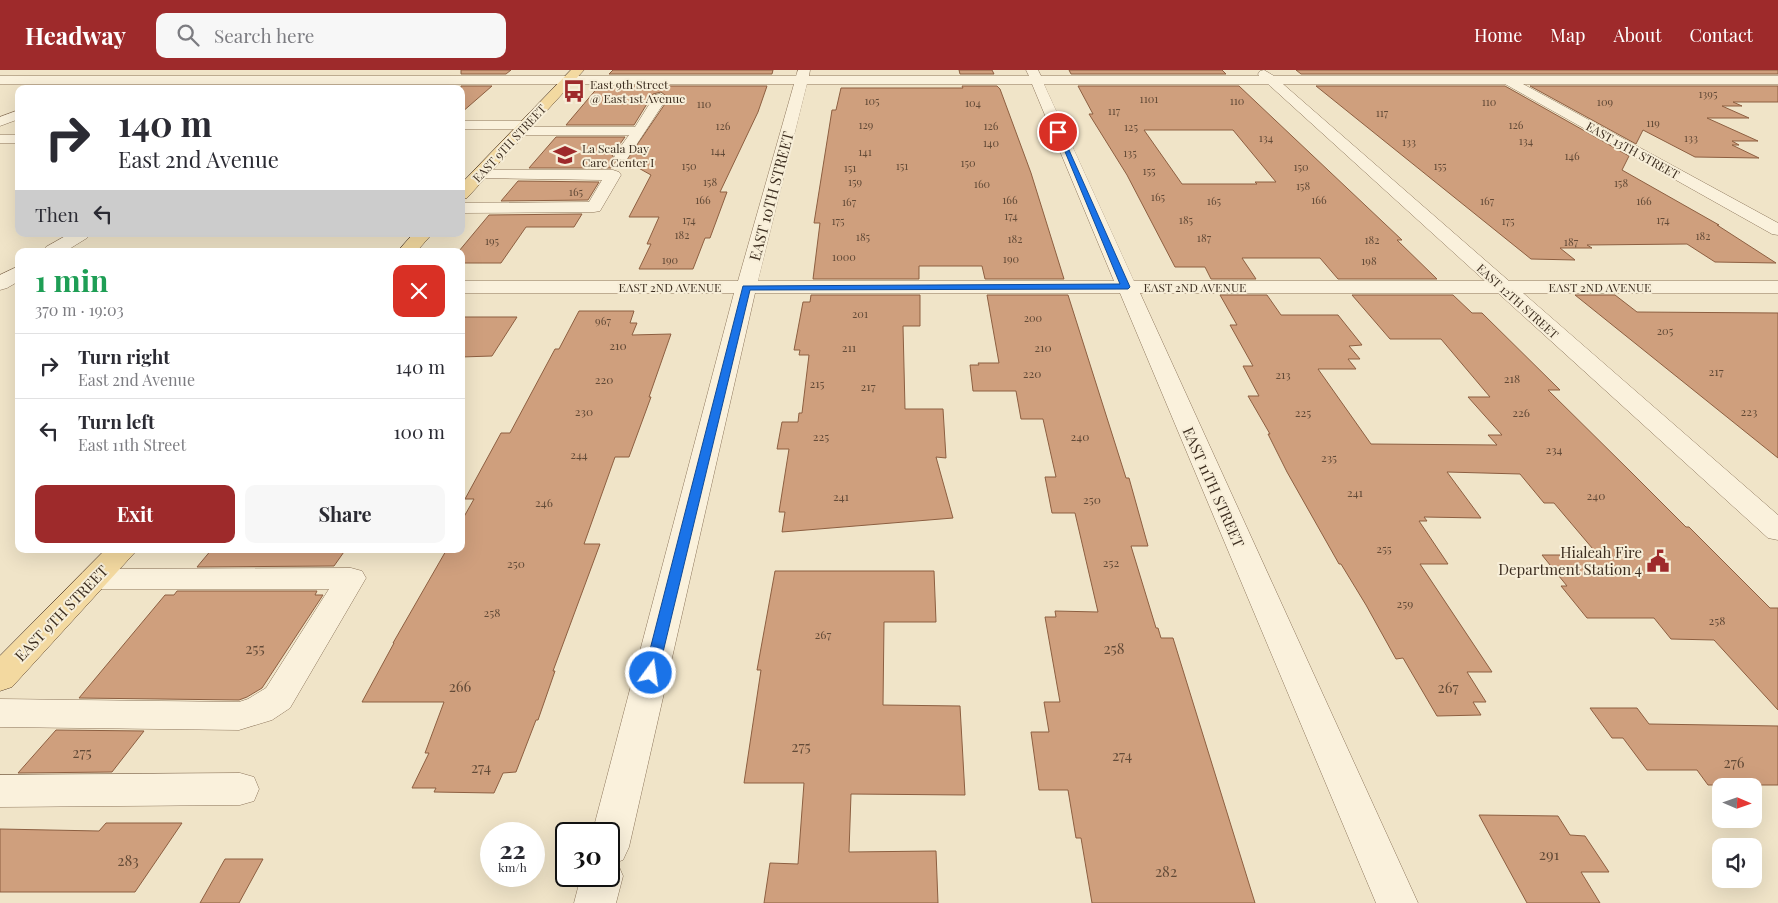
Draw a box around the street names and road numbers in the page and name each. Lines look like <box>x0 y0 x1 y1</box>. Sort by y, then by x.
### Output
street label: EAST 9TH STREET <box>469 100 550 185</box>
street label: EAST 13TH STREET <box>1583 118 1683 183</box>
street label: EAST 10TH STREET <box>744 129 798 263</box>
street label: EAST 12TH STREET <box>1474 260 1563 342</box>
street label: EAST 2ND AVENUE <box>619 279 721 295</box>
street label: EAST 2ND AVENUE <box>1144 279 1246 295</box>
street label: EAST 2ND AVENUE <box>1549 279 1651 295</box>
street label: EAST 11TH STREET <box>1179 424 1249 550</box>
street label: EAST 9TH STREET <box>10 561 112 665</box>

